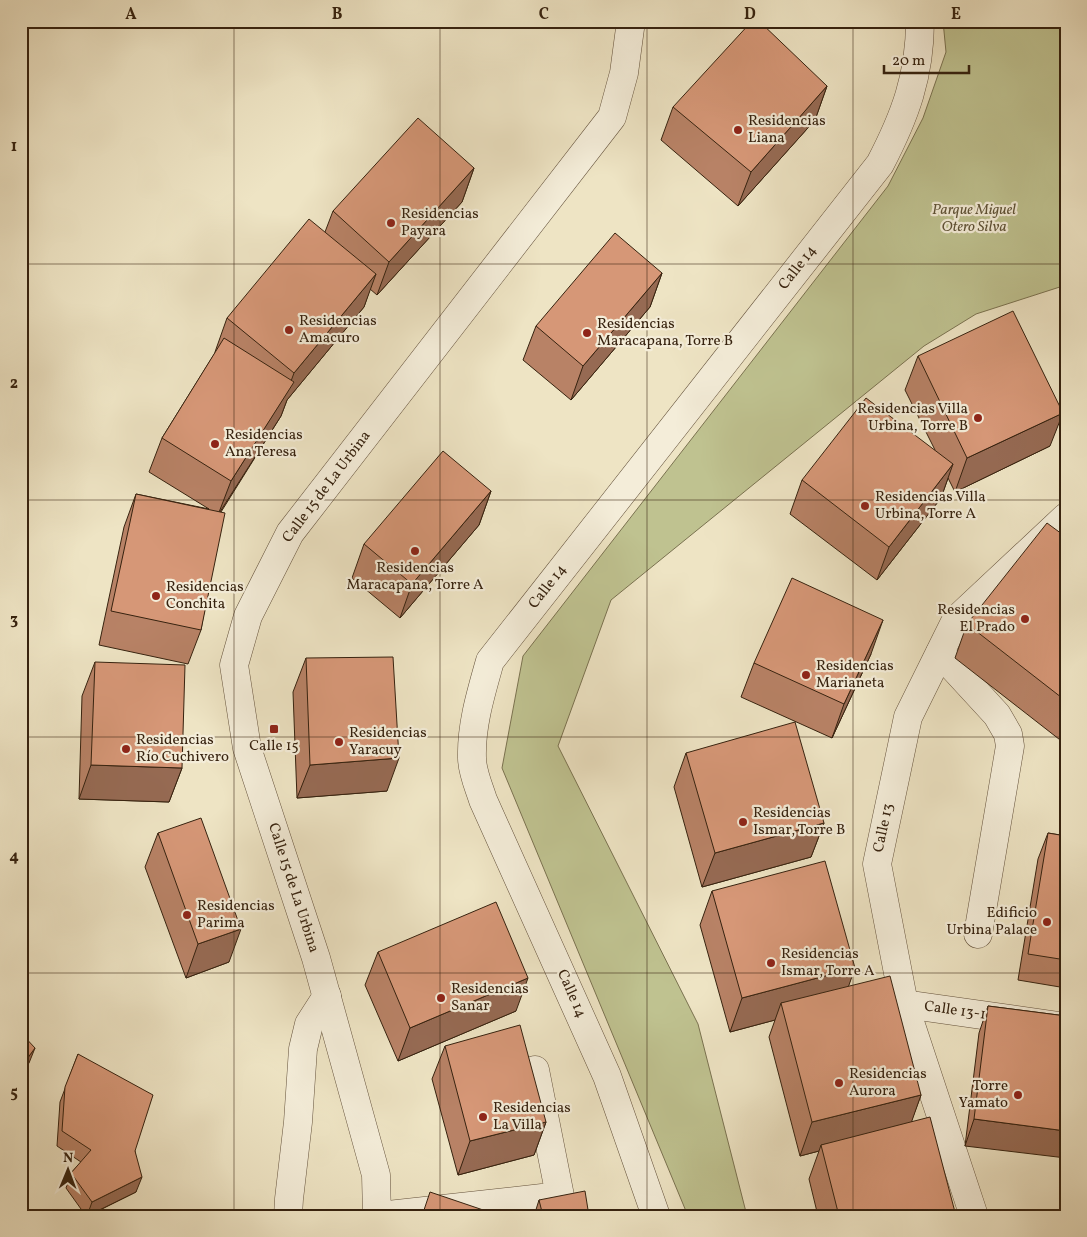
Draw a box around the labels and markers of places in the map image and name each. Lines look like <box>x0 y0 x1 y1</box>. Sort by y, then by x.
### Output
place label: Residencias Liana <box>748 111 826 149</box>
marker: Residencias Liana <box>732 124 744 136</box>
place label: Residencias Payara <box>401 204 479 242</box>
marker: Residencias Payara <box>385 217 397 229</box>
place label: Residencias Amacuro <box>299 311 377 349</box>
place label: Residencias Maracapana, Torre B <box>597 314 733 352</box>
marker: Residencias Amacuro <box>283 324 295 336</box>
marker: Residencias Maracapana, Torre B <box>581 327 593 339</box>
place label: Residencias Villa Urbina, Torre B <box>857 399 968 437</box>
marker: Residencias Villa Urbina, Torre B <box>972 412 984 424</box>
place label: Residencias Ana Teresa <box>225 425 303 463</box>
marker: Residencias Ana Teresa <box>209 438 221 450</box>
place label: Residencias Villa Urbina, Torre A <box>875 487 986 525</box>
marker: Residencias Villa Urbina, Torre A <box>859 500 871 512</box>
marker: Residencias Maracapana, Torre A <box>409 545 421 557</box>
place label: Residencias Maracapana, Torre A <box>346 558 484 596</box>
place label: Residencias Conchita <box>166 577 244 615</box>
marker: Residencias Conchita <box>150 590 162 602</box>
place label: Residencias El Prado <box>937 600 1015 638</box>
marker: Residencias El Prado <box>1019 613 1031 625</box>
place label: Residencias Marianeta <box>816 656 894 694</box>
marker: Residencias Marianeta <box>800 669 812 681</box>
marker: Calle 15 <box>268 723 280 735</box>
place label: Residencias Yaracuy <box>349 723 427 761</box>
place label: Residencias Río Cuchivero <box>136 730 229 768</box>
place label: Calle 15 <box>249 736 299 757</box>
marker: Residencias Yaracuy <box>333 736 345 748</box>
marker: Residencias Río Cuchivero <box>120 743 132 755</box>
place label: Residencias Ismar, Torre B <box>753 803 845 841</box>
marker: Residencias Ismar, Torre B <box>737 816 749 828</box>
place label: Residencias Parima <box>197 896 275 934</box>
place label: Edificio Urbina Palace <box>946 903 1037 941</box>
marker: Residencias Parima <box>181 909 193 921</box>
marker: Edificio Urbina Palace <box>1041 916 1053 928</box>
place label: Residencias Ismar, Torre A <box>781 944 875 982</box>
marker: Residencias Ismar, Torre A <box>765 957 777 969</box>
place label: Residencias Sanar <box>451 979 529 1017</box>
marker: Residencias Sanar <box>435 992 447 1004</box>
place label: Residencias Aurora <box>849 1064 927 1102</box>
place label: Torre Yamato <box>958 1076 1008 1114</box>
marker: Residencias Aurora <box>833 1077 845 1089</box>
marker: Torre Yamato <box>1012 1089 1024 1101</box>
place label: Residencias La Villa <box>493 1098 571 1136</box>
marker: Residencias La Villa <box>477 1111 489 1123</box>

